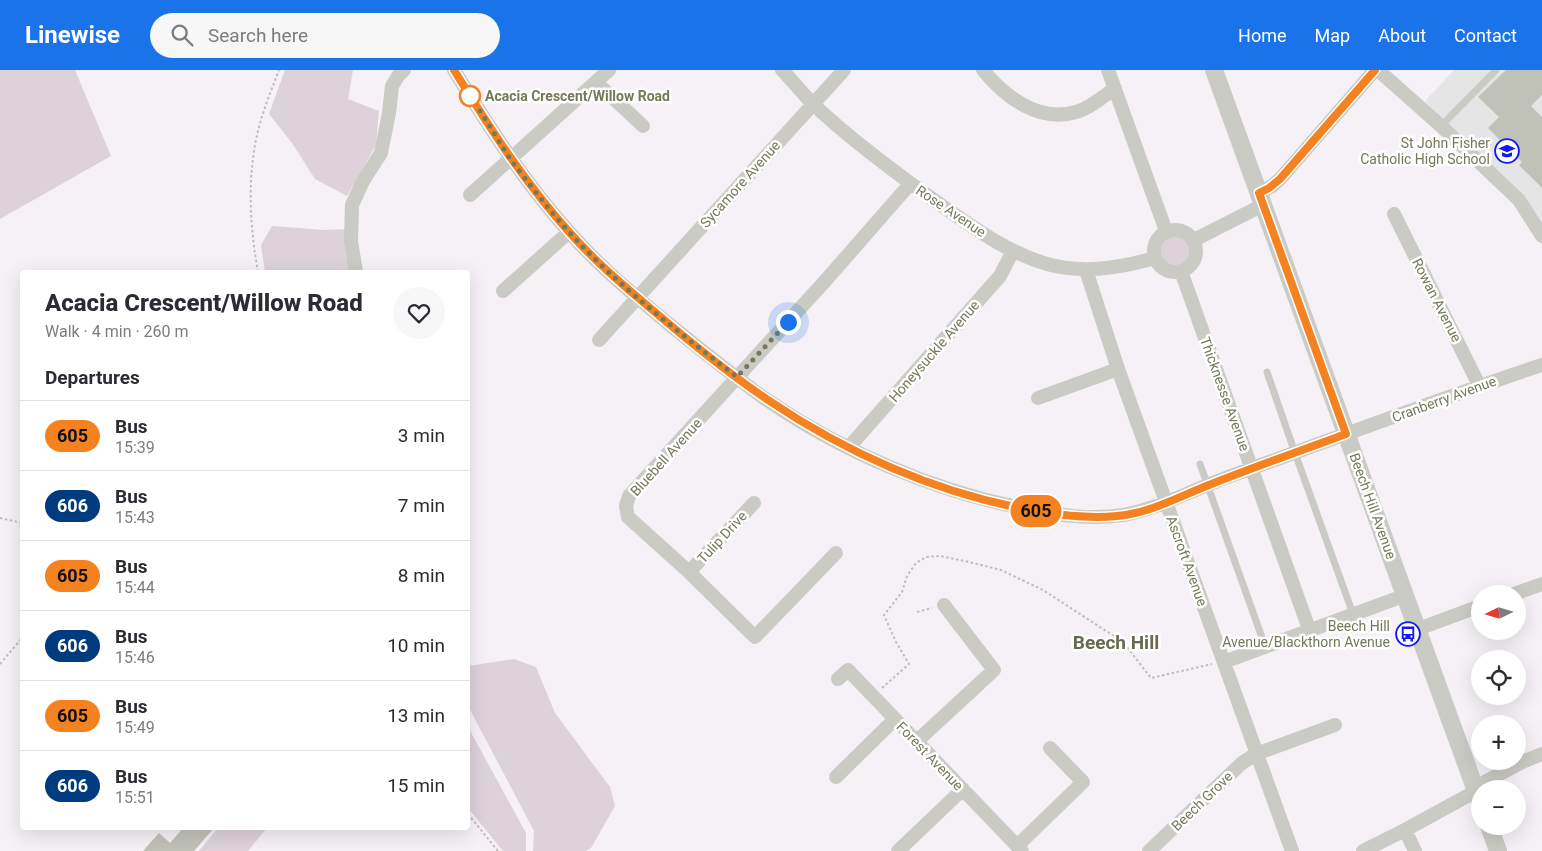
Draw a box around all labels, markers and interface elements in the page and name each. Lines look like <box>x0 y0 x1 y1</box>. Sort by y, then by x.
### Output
search box <box>150 13 500 58</box>
text: Linewise <box>25 21 120 49</box>
icon: search <box>168 21 196 49</box>
text: Search here <box>208 24 308 47</box>
text: Home <box>1238 25 1287 46</box>
text: Map <box>1315 25 1350 46</box>
text: About <box>1378 25 1426 46</box>
text: Contact <box>1454 25 1517 46</box>
marker: Acacia Crescent/Willow Road <box>459 85 481 107</box>
place label: Acacia Crescent/Willow Road <box>485 88 670 104</box>
place label: St John Fisher Catholic High School <box>1360 135 1490 167</box>
street label: Sycamore Avenue <box>697 137 783 231</box>
school or university icon: St John Fisher Catholic High School <box>1494 138 1520 164</box>
street label: Rose Avenue <box>913 182 989 240</box>
street label: Rowan Avenue <box>1409 256 1465 344</box>
button: heart <box>393 287 445 339</box>
text: Acacia Crescent/Willow Road <box>45 289 363 317</box>
street label: Honeysuckle Avenue <box>886 297 982 405</box>
your location <box>776 310 801 335</box>
text: Walk · 4 min · 260 m <box>45 322 189 341</box>
street label: Thicknesse Avenue <box>1197 335 1253 453</box>
text: Departures <box>45 366 140 389</box>
street label: Cranberry Avenue <box>1390 373 1498 425</box>
text: Bus <box>115 415 148 438</box>
street label: Bluebell Avenue <box>627 415 705 499</box>
text: 3 min <box>398 424 445 447</box>
text: 605 <box>57 425 88 446</box>
text: 15:39 <box>115 438 155 457</box>
street label: Beech Hill Avenue <box>1346 451 1400 561</box>
text: Bus <box>115 485 148 508</box>
text: 7 min <box>398 494 445 517</box>
text: 606 <box>57 495 88 516</box>
line badge: 605 <box>1007 495 1065 527</box>
text: 605 <box>1021 500 1051 521</box>
text: 15:43 <box>115 508 155 527</box>
street label: Tulip Drive <box>694 508 750 566</box>
street label: Ascroft Avenue <box>1163 514 1211 608</box>
text: Bus <box>115 555 148 578</box>
text: 8 min <box>398 564 445 587</box>
text: 605 <box>57 565 88 586</box>
text: 15:44 <box>115 578 155 597</box>
north arrow <box>1471 585 1526 640</box>
map controls <box>1471 585 1526 835</box>
place label: Beech Hill Avenue/Blackthorn Avenue <box>1222 618 1390 650</box>
bus stop icon: Beech Hill Avenue/Blackthorn Avenue <box>1395 621 1421 647</box>
text: Bus <box>115 625 148 648</box>
district label: Beech Hill <box>1073 631 1159 654</box>
text: 10 min <box>387 634 445 657</box>
text: 606 <box>57 635 88 656</box>
text: 15:46 <box>115 648 155 667</box>
button: locate <box>1471 650 1526 705</box>
text: Bus <box>115 695 148 718</box>
text: 13 min <box>387 704 445 727</box>
text: 605 <box>57 705 88 726</box>
button: + <box>1471 715 1526 770</box>
text: 15:49 <box>115 718 155 737</box>
street label: Forest Avenue <box>893 719 967 793</box>
text: Bus <box>115 765 148 788</box>
street label: Beech Grove <box>1168 768 1236 834</box>
text: 15 min <box>387 774 445 797</box>
text: 606 <box>57 775 88 796</box>
button: − <box>1471 780 1526 835</box>
text: 15:51 <box>115 788 155 807</box>

